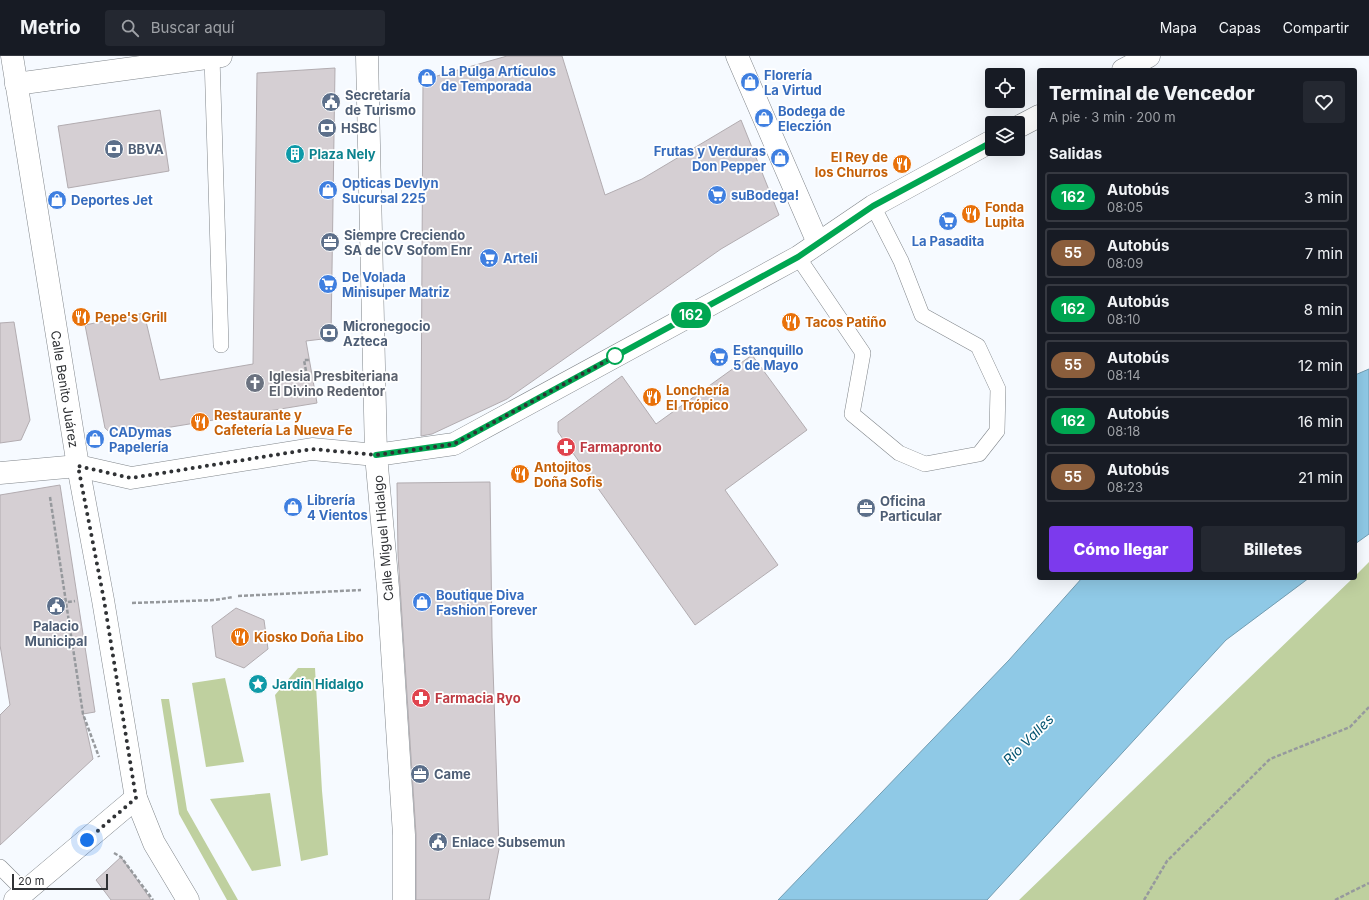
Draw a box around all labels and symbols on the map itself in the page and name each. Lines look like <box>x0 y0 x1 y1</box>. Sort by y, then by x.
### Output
place label: La Pulga Artículos de Temporada <box>441 63 556 94</box>
shop icon: La Pulga Artículos de Temporada <box>416 67 438 89</box>
place label: Florería La Virtud <box>764 67 822 98</box>
shop icon: Florería La Virtud <box>739 71 761 93</box>
place label: Secretaría de Turismo <box>345 87 416 118</box>
public building icon: Secretaría de Turismo <box>320 91 342 113</box>
place label: Bodega de Eleczión <box>778 103 846 134</box>
shop icon: Bodega de Eleczión <box>753 107 775 129</box>
bank icon: HSBC <box>316 117 338 139</box>
place label: HSBC <box>341 120 378 136</box>
bank icon: BBVA <box>103 138 125 160</box>
place label: BBVA <box>128 141 164 157</box>
building icon: Plaza Nely <box>284 143 306 165</box>
place label: Frutas y Verduras Don Pepper <box>654 143 767 174</box>
place label: Plaza Nely <box>309 146 376 162</box>
shop icon: Frutas y Verduras Don Pepper <box>769 147 791 169</box>
place label: El Rey de los Churros <box>815 149 888 180</box>
restaurant icon: El Rey de los Churros <box>891 153 913 175</box>
place label: Opticas Devlyn Sucursal 225 <box>342 175 438 206</box>
shop icon: Opticas Devlyn Sucursal 225 <box>317 179 339 201</box>
supermarket icon: suBodega! <box>706 184 728 206</box>
place label: suBodega! <box>731 187 799 203</box>
shop icon: Deportes Jet <box>46 189 68 211</box>
place label: Deportes Jet <box>71 192 153 208</box>
place label: Fonda Lupita <box>985 199 1025 230</box>
restaurant icon: Fonda Lupita <box>960 203 982 225</box>
supermarket icon: La Pasadita <box>937 210 959 232</box>
place label: Siempre Creciendo SA de CV Sofom Enr <box>344 227 473 258</box>
office icon: Siempre Creciendo SA de CV Sofom Enr <box>319 231 341 253</box>
place label: La Pasadita <box>912 233 984 249</box>
supermarket icon: Arteli <box>478 247 500 269</box>
place label: Arteli <box>503 250 538 266</box>
place label: De Volada Minisuper Matriz <box>342 269 450 300</box>
supermarket icon: De Volada Minisuper Matriz <box>317 273 339 295</box>
line badge: 162 <box>668 302 714 328</box>
restaurant icon: Pepe's Grill <box>70 306 92 328</box>
place label: Pepe's Grill <box>95 309 167 325</box>
restaurant icon: Tacos Patiño <box>780 311 802 333</box>
place label: Tacos Patiño <box>805 314 886 330</box>
place label: Micronegocio Azteca <box>343 318 430 349</box>
bank icon: Micronegocio Azteca <box>318 322 340 344</box>
street label: Calle Benito Juárez <box>48 329 82 449</box>
place label: Estanquillo 5 de Mayo <box>733 342 803 373</box>
supermarket icon: Estanquillo 5 de Mayo <box>708 346 730 368</box>
unlabelled marker <box>606 347 624 365</box>
place label: Iglesia Presbiteriana El Divino Redentor <box>269 368 398 399</box>
church icon: Iglesia Presbiteriana El Divino Redentor <box>244 372 266 394</box>
place label: Lonchería El Trópico <box>666 382 729 413</box>
restaurant icon: Lonchería El Trópico <box>641 386 663 408</box>
place label: Restaurante y Cafetería La Nueva Fe <box>214 407 353 438</box>
restaurant icon: Restaurante y Cafetería La Nueva Fe <box>189 411 211 433</box>
place label: CADymas Papelería <box>109 424 172 455</box>
shop icon: CADymas Papelería <box>84 428 106 450</box>
pharmacy icon: Farmapronto <box>555 436 577 458</box>
place label: Farmapronto <box>580 439 662 455</box>
place label: Antojitos Doña Sofis <box>534 459 603 490</box>
restaurant icon: Antojitos Doña Sofis <box>509 463 531 485</box>
street label: Calle Miguel Hidalgo <box>370 474 396 602</box>
place label: Librería 4 Vientos <box>307 492 368 523</box>
place label: Oficina Particular <box>880 493 942 524</box>
shop icon: Librería 4 Vientos <box>282 496 304 518</box>
office icon: Oficina Particular <box>855 497 877 519</box>
place label: Boutique Diva Fashion Forever <box>436 587 538 618</box>
shop icon: Boutique Diva Fashion Forever <box>411 591 433 613</box>
public building icon: Palacio Municipal <box>45 595 67 617</box>
place label: Palacio Municipal <box>25 618 87 649</box>
restaurant icon: Kiosko Doña Libo <box>229 626 251 648</box>
place label: Kiosko Doña Libo <box>254 629 364 645</box>
place icon: Jardín Hidalgo <box>247 673 269 695</box>
place label: Jardín Hidalgo <box>272 676 364 692</box>
pharmacy icon: Farmacia Ryo <box>410 687 432 709</box>
place label: Farmacia Ryo <box>435 690 521 706</box>
water label: Río Valles <box>999 710 1057 768</box>
office icon: Came <box>409 763 431 785</box>
place label: Came <box>434 766 471 782</box>
your location <box>77 830 97 850</box>
public building icon: Enlace Subsemun <box>427 831 449 853</box>
place label: Enlace Subsemun <box>452 834 565 850</box>
scale bar <box>12 872 108 891</box>

